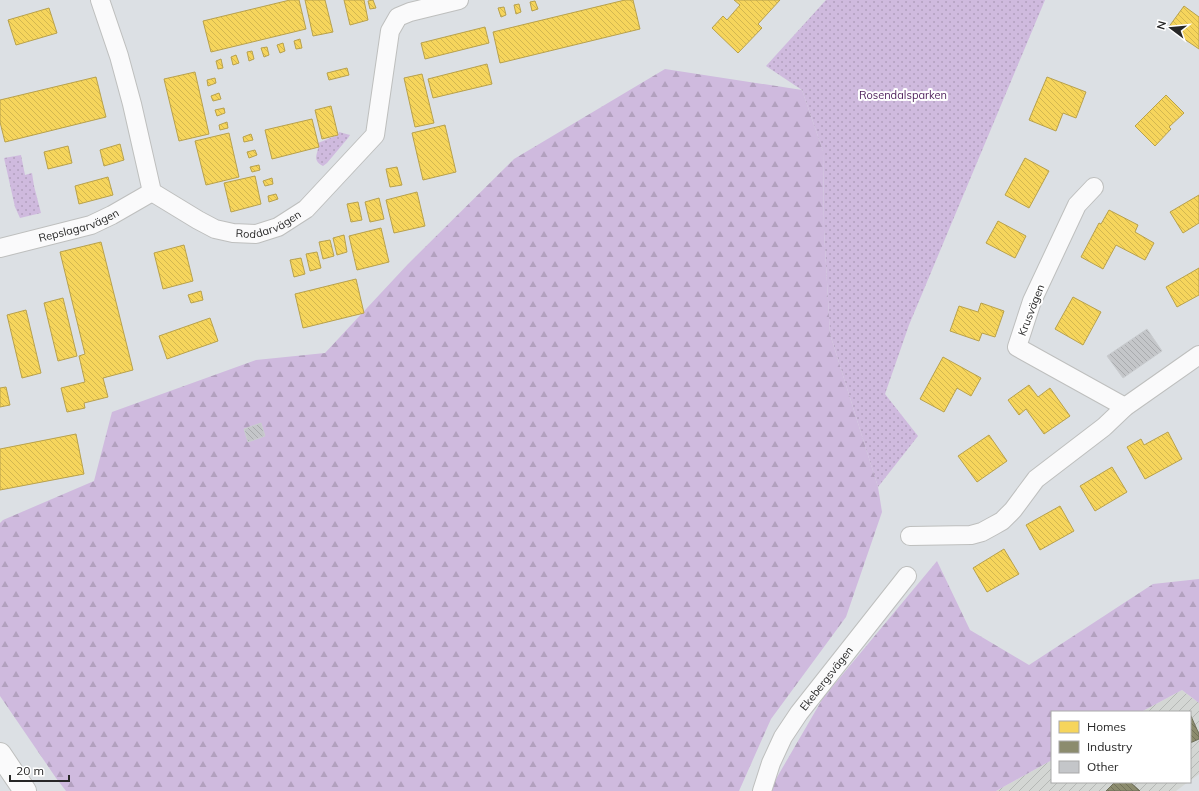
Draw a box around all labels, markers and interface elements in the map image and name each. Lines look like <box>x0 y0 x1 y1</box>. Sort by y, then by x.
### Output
north arrow <box>1151 8 1191 48</box>
text: N <box>1154 19 1169 31</box>
park label: Rosendalsparken <box>859 88 947 102</box>
street label: Repslagarvägen <box>37 206 121 245</box>
street label: Roddarvägen <box>235 207 304 241</box>
street label: Krusvägen <box>1015 282 1047 338</box>
street label: Ekebergsvägen <box>797 643 856 713</box>
legend <box>1051 711 1191 783</box>
text: Homes <box>1087 719 1126 734</box>
text: Industry <box>1087 739 1133 754</box>
scale bar <box>10 757 69 783</box>
text: Other <box>1087 759 1119 774</box>
text: 20 m <box>16 763 44 778</box>

